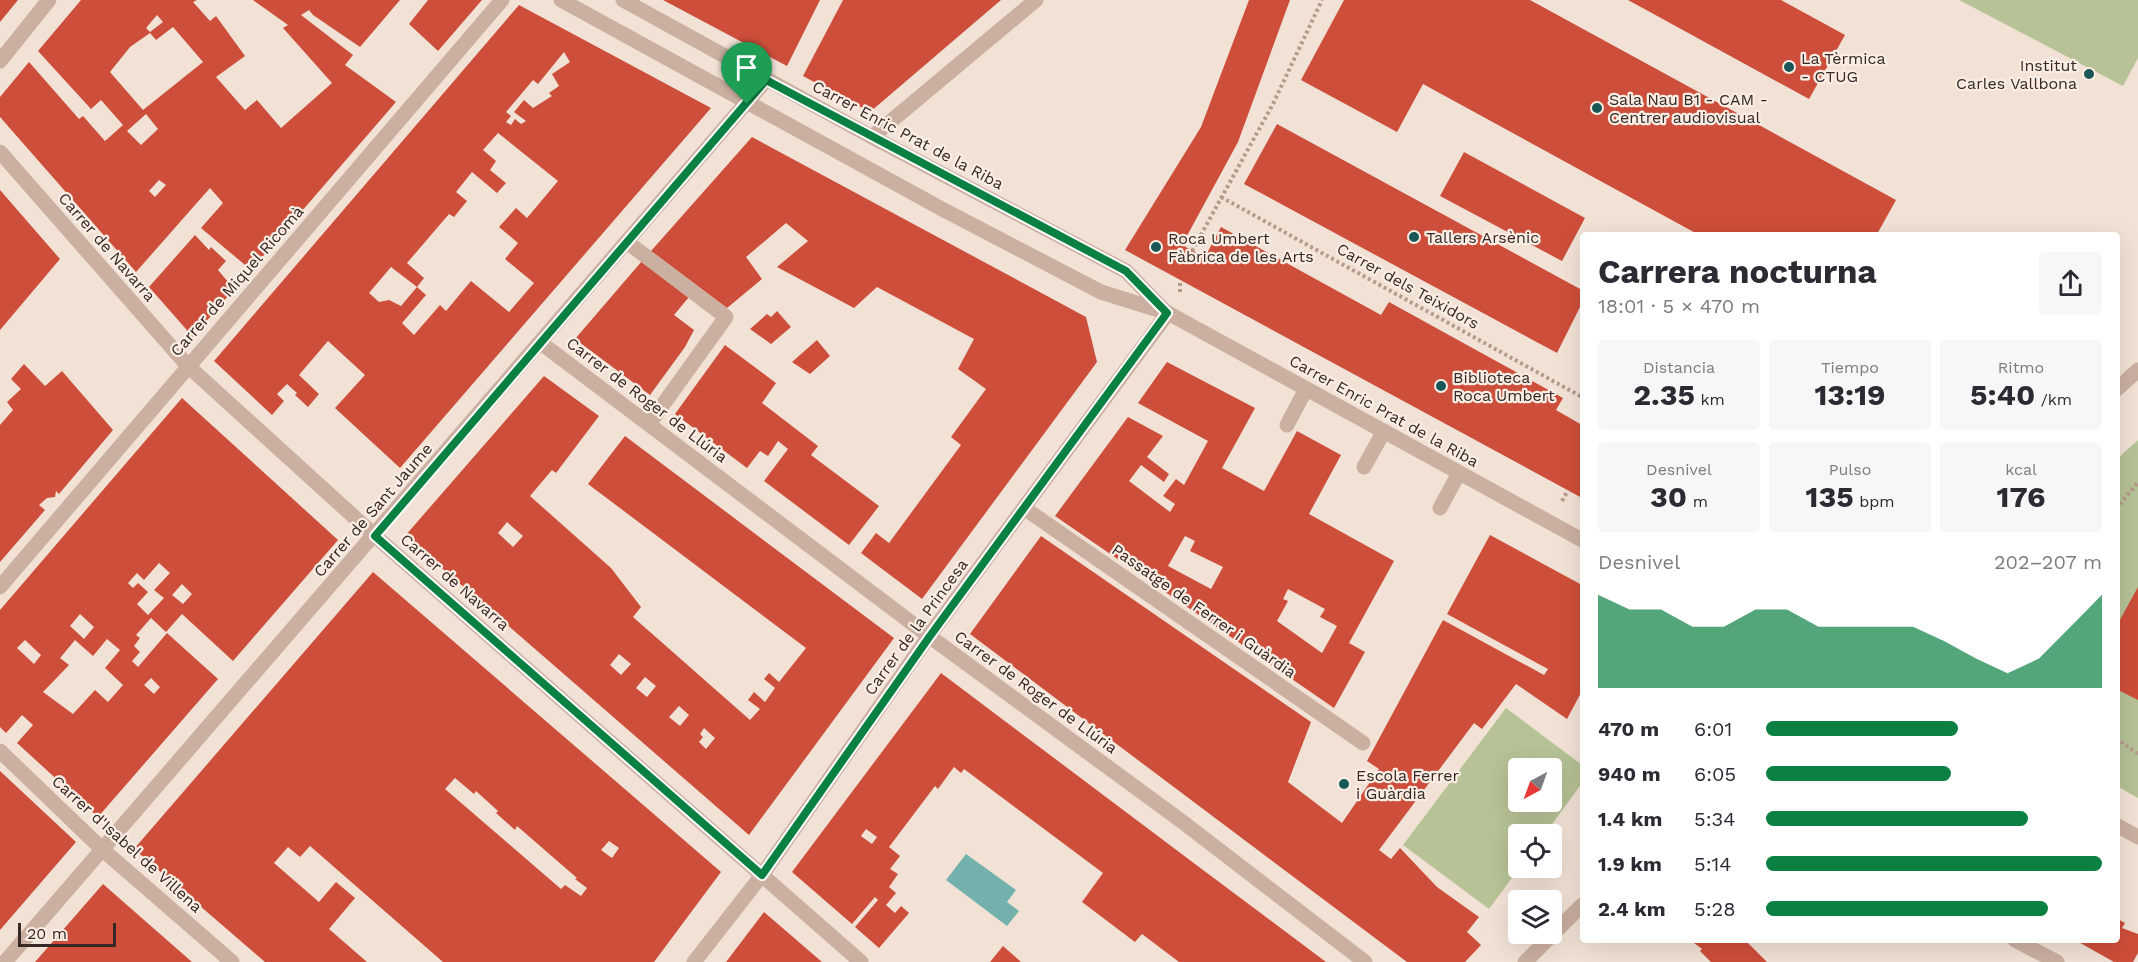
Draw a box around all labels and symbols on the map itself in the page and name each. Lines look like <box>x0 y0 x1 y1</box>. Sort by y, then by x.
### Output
pin <box>721 42 772 104</box>
place label: La Tèrmica - CTUG <box>1801 49 1885 86</box>
place label: Institut Carles Vallbona <box>1956 56 2077 93</box>
marker: La Tèrmica - CTUG <box>1782 60 1796 74</box>
marker: Institut Carles Vallbona <box>2082 67 2096 81</box>
street label: Carrer Enric Prat de la Riba <box>809 76 1007 194</box>
place label: Sala Nau B1 - CAM - Centrer audiovisual <box>1609 90 1768 127</box>
marker: Sala Nau B1 - CAM - Centrer audiovisual <box>1590 101 1604 115</box>
street label: Carrer de Navarra <box>55 189 159 305</box>
street label: Carrer de Miquel Ricomà <box>167 202 307 360</box>
place label: Tallers Arsènic <box>1426 228 1539 247</box>
place label: Roca Umbert Fàbrica de les Arts <box>1168 229 1314 266</box>
marker: Tallers Arsènic <box>1407 230 1421 244</box>
street label: Carrer dels Teixidors <box>1334 239 1482 333</box>
marker: Roca Umbert Fàbrica de les Arts <box>1149 240 1163 254</box>
street label: Carrer de Roger de Llúria <box>563 333 731 467</box>
street label: Carrer Enric Prat de la Riba <box>1286 351 1482 471</box>
place label: Biblioteca Roca Umbert <box>1453 368 1555 405</box>
marker: Biblioteca Roca Umbert <box>1434 379 1448 393</box>
street label: Carrer de Sant Jaume <box>310 439 436 581</box>
street label: Carrer de Navarra <box>397 530 513 634</box>
street label: Passatge de Ferrer i Guàrdia <box>1108 540 1300 682</box>
street label: Carrer de la Princesa <box>860 555 972 699</box>
street label: Carrer de Roger de Llúria <box>951 627 1121 757</box>
north arrow <box>1508 758 1562 812</box>
place label: Escola Ferrer i Guàrdia <box>1356 766 1459 803</box>
street label: Carrer d'Isabel de Villena <box>48 772 206 916</box>
marker: Escola Ferrer i Guàrdia <box>1337 777 1351 791</box>
scale bar <box>18 920 116 948</box>

